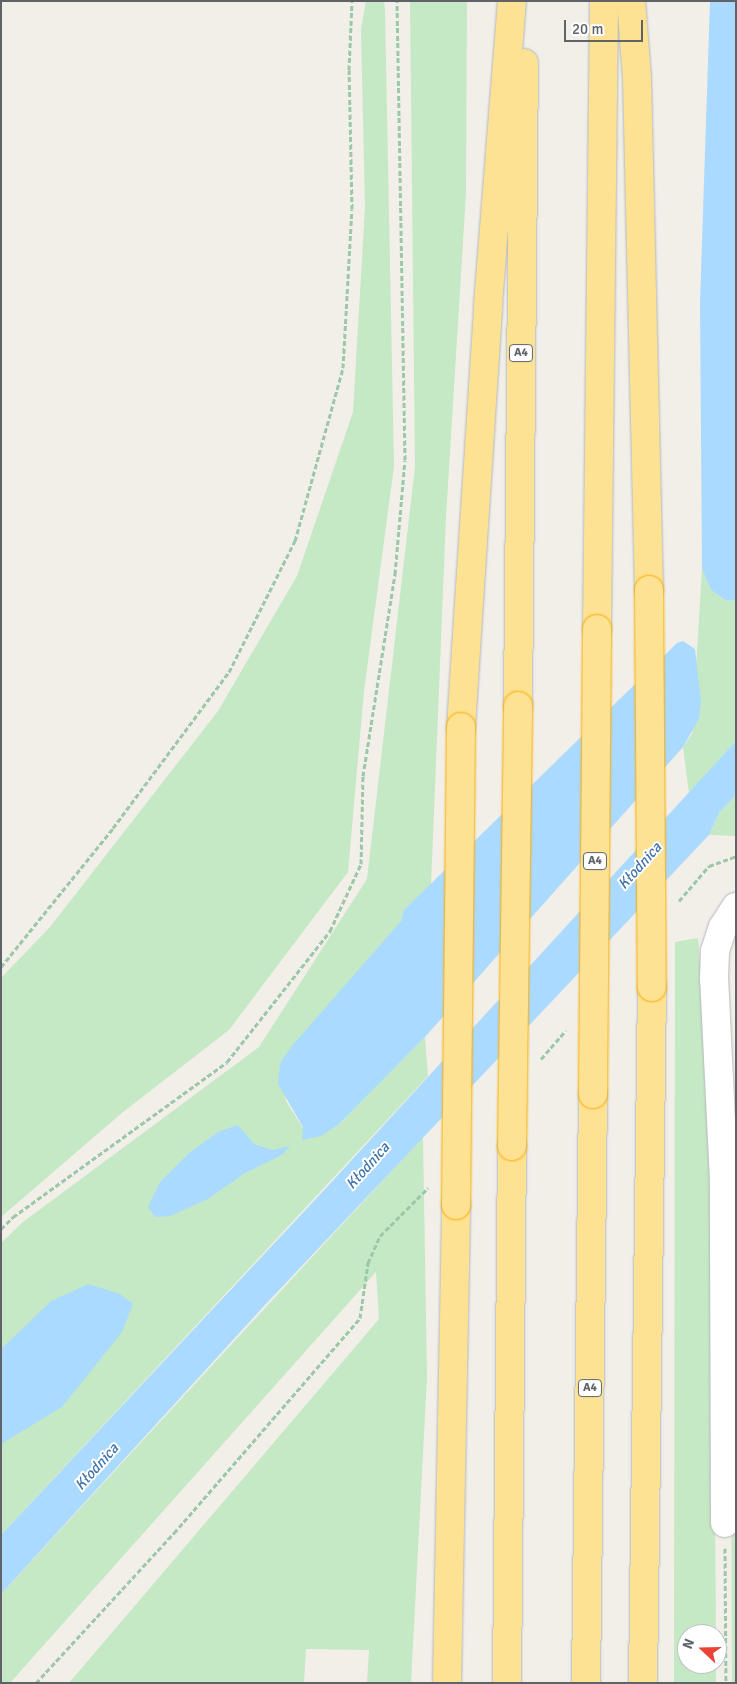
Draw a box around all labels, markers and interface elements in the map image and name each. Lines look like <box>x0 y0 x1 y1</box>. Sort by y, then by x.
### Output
scale bar <box>567 10 646 42</box>
text: 20 m <box>572 20 603 38</box>
road number: A4 <box>508 343 534 362</box>
water label: Kłodnica <box>614 839 666 893</box>
road number: A4 <box>582 851 608 870</box>
water label: Kłodnica <box>342 1139 394 1193</box>
road number: A4 <box>578 1379 602 1398</box>
water label: Kłodnica <box>71 1440 123 1494</box>
north arrow <box>677 1624 727 1674</box>
text: N <box>679 1636 698 1651</box>

